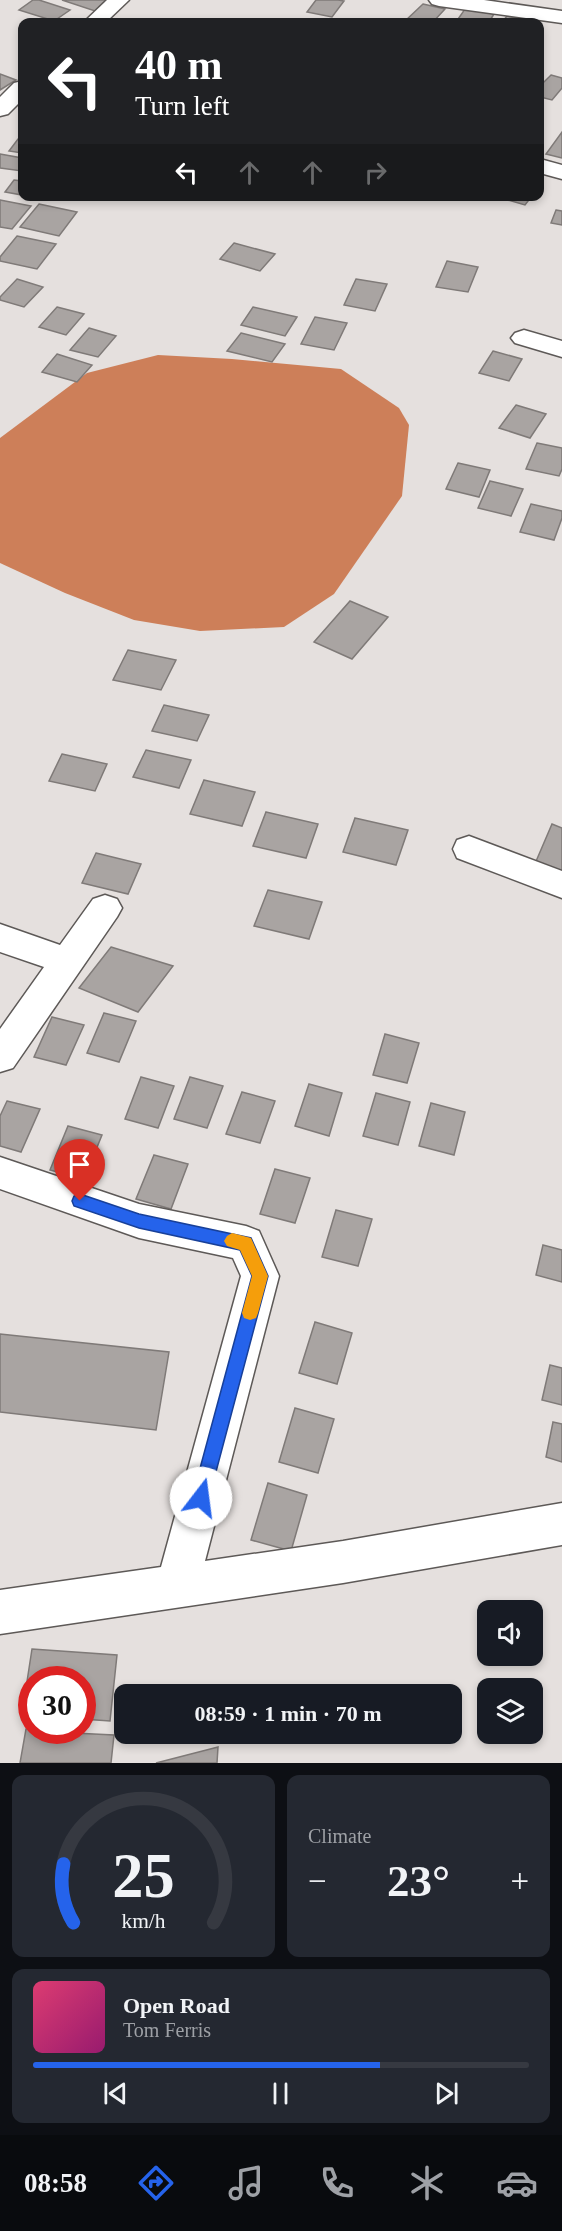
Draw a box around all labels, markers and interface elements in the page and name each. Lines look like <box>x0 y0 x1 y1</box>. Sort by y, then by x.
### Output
icon: left <box>36 42 114 120</box>
text: 40 m <box>135 42 223 88</box>
text: Turn left <box>135 91 229 121</box>
icon: left <box>170 156 203 189</box>
icon: ahead <box>233 156 266 189</box>
icon: ahead <box>296 156 329 189</box>
icon: right <box>359 156 392 189</box>
pin <box>54 1139 105 1201</box>
icon: arrive <box>63 1148 96 1181</box>
position arrow <box>169 1466 233 1530</box>
map controls <box>477 1600 543 1744</box>
button: sound <box>477 1600 543 1666</box>
speed limit sign: 30 <box>18 1666 96 1744</box>
button: layers <box>477 1678 543 1744</box>
text: 08:59 · 1 min · 70 m <box>195 1701 382 1726</box>
text: Climate <box>308 1825 371 1847</box>
text: 25 <box>112 1841 175 1910</box>
text: 23° <box>387 1856 450 1906</box>
text: − <box>308 1863 327 1899</box>
text: + <box>510 1863 529 1899</box>
text: km/h <box>121 1909 166 1933</box>
text: Open Road <box>123 1993 230 2018</box>
text: Tom Ferris <box>123 2019 211 2041</box>
icon: previous <box>99 2077 132 2110</box>
icon: pause <box>264 2077 297 2110</box>
icon: next <box>430 2077 463 2110</box>
icon: directions <box>135 2162 177 2204</box>
icon: music <box>225 2162 267 2204</box>
icon: phone <box>316 2162 358 2204</box>
icon: climate <box>406 2162 448 2204</box>
icon: car <box>496 2162 538 2204</box>
text: 08:58 <box>24 2168 87 2198</box>

